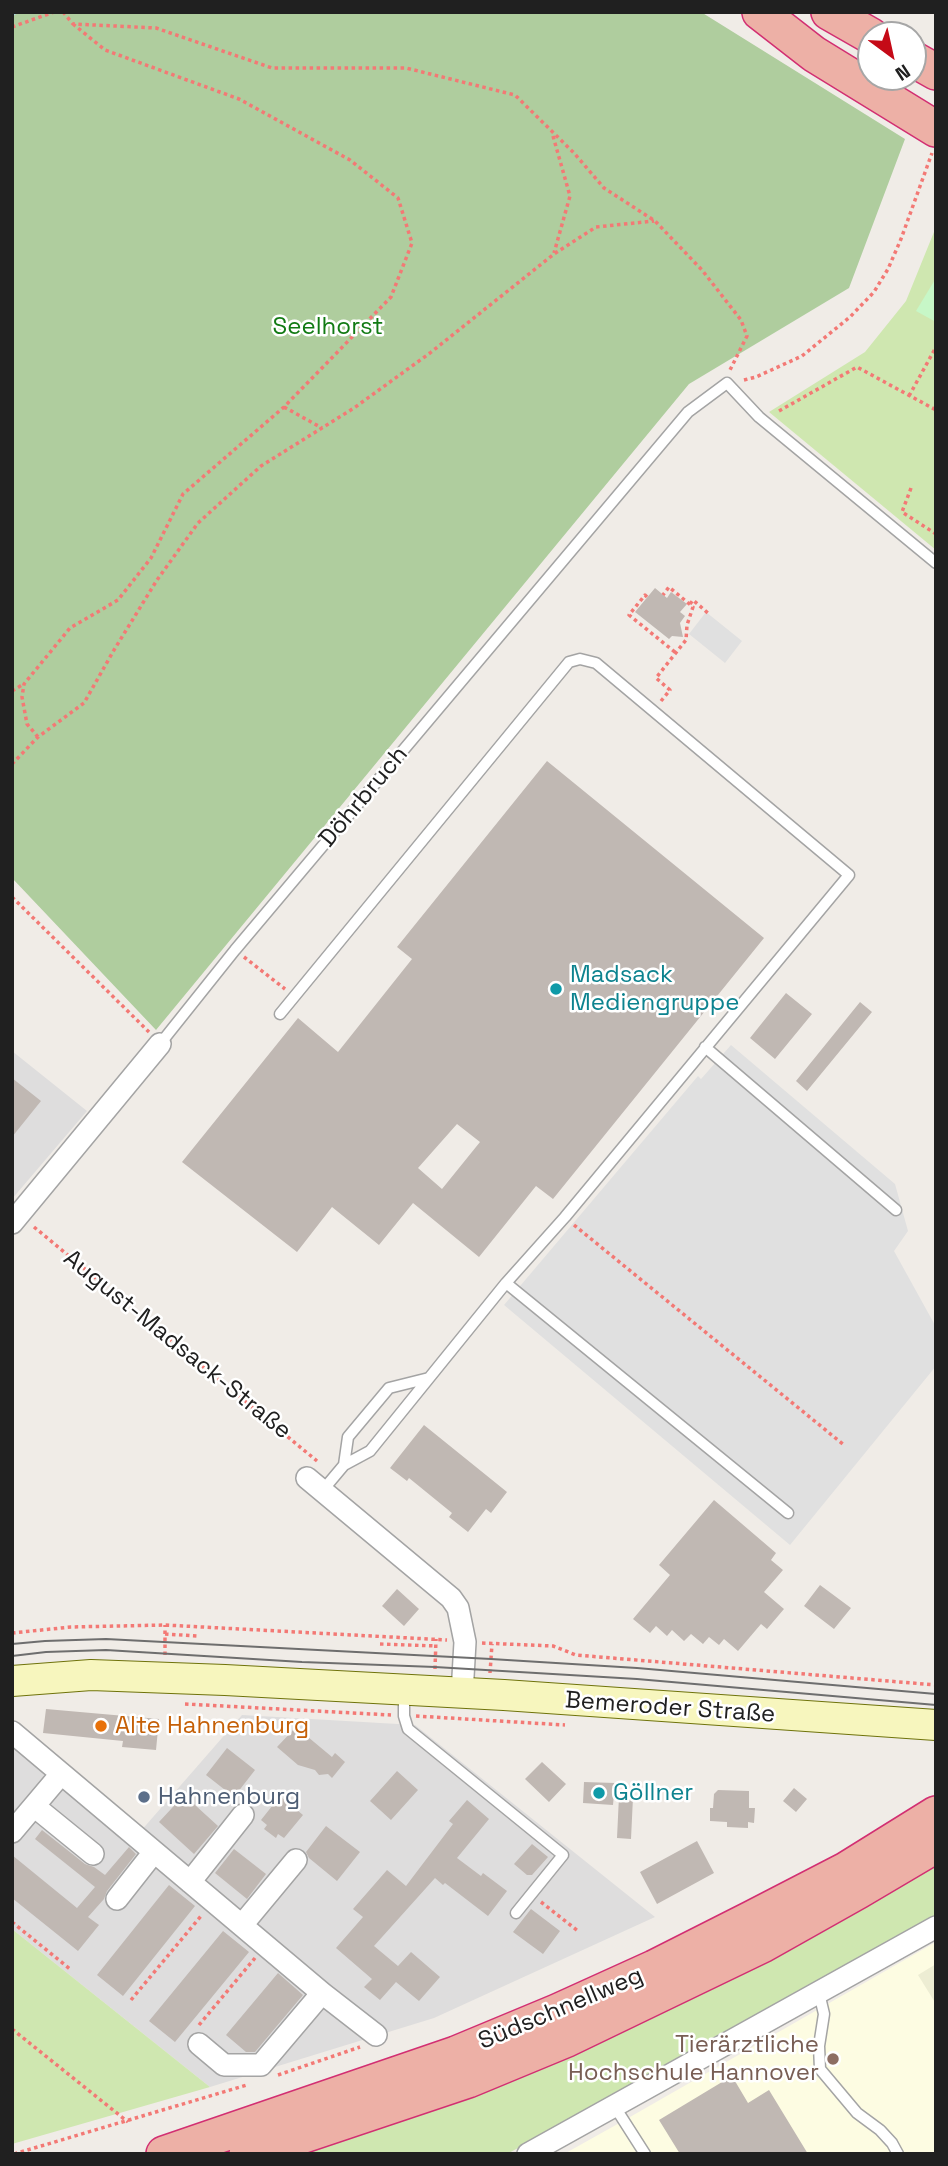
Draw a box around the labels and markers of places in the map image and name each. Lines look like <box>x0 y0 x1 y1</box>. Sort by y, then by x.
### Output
place label: Madsack Mediengruppe <box>570 961 739 1017</box>
marker: Madsack Mediengruppe <box>548 981 564 997</box>
place label: Alte Hahnenburg <box>115 1712 309 1740</box>
marker: Alte Hahnenburg <box>93 1718 109 1734</box>
place label: Göllner <box>613 1779 693 1807</box>
place label: Hahnenburg <box>158 1783 300 1811</box>
marker: Göllner <box>591 1785 607 1801</box>
marker: Hahnenburg <box>136 1789 152 1805</box>
place label: Tierärztliche Hochschule Hannover <box>568 2031 819 2087</box>
marker: Tierärztliche Hochschule Hannover <box>825 2051 841 2067</box>

